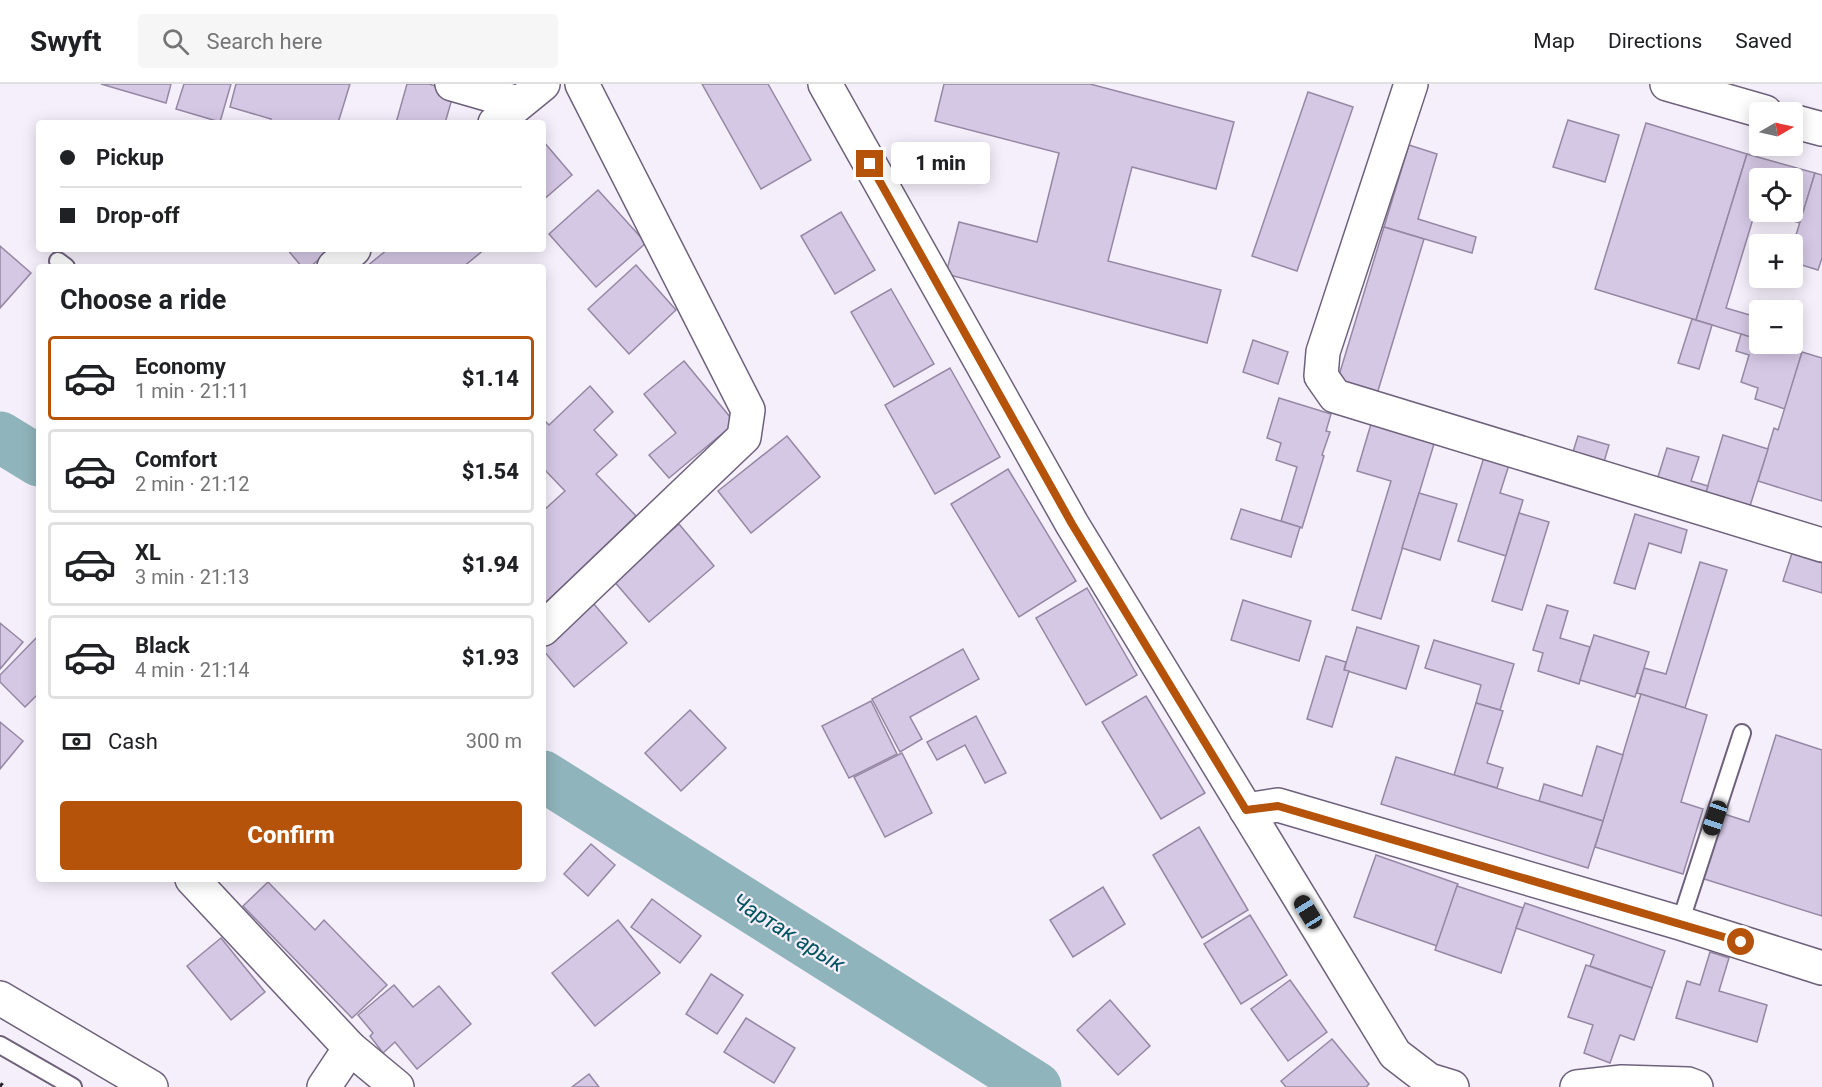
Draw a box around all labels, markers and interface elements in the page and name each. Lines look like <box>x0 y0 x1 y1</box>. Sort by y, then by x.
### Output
search box <box>138 14 558 68</box>
text: Swyft <box>30 25 102 58</box>
icon: search <box>159 25 192 58</box>
text: Search here <box>207 29 322 54</box>
text: Map <box>1533 29 1575 53</box>
text: Directions <box>1608 29 1702 53</box>
text: Saved <box>1735 29 1792 53</box>
north arrow <box>1749 102 1803 156</box>
map controls <box>1749 102 1803 354</box>
callout: 1 min <box>891 143 990 185</box>
text: Pickup <box>96 145 164 170</box>
route end <box>856 150 883 177</box>
text: 1 min <box>915 151 966 175</box>
button: locate <box>1749 168 1803 222</box>
text: Drop-off <box>96 203 180 228</box>
button: + <box>1749 234 1803 288</box>
text: Choose a ride <box>60 284 226 316</box>
button: − <box>1749 300 1803 354</box>
icon: car <box>63 351 117 405</box>
text: Economy <box>135 354 226 379</box>
text: $1.14 <box>462 366 519 391</box>
text: 1 min · 21:11 <box>135 379 250 403</box>
icon: car <box>63 444 117 498</box>
text: Comfort <box>135 447 217 472</box>
text: $1.54 <box>462 459 519 484</box>
text: 2 min · 21:12 <box>135 472 250 496</box>
icon: car <box>63 537 117 591</box>
text: XL <box>135 540 161 565</box>
text: $1.94 <box>462 552 519 577</box>
text: 3 min · 21:13 <box>135 565 250 589</box>
icon: car <box>63 630 117 684</box>
text: Black <box>135 633 190 658</box>
text: $1.93 <box>462 645 519 670</box>
text: 4 min · 21:14 <box>135 658 250 682</box>
icon: cash <box>60 725 93 758</box>
text: Cash <box>108 729 158 754</box>
text: 300 m <box>466 729 522 753</box>
car <box>1701 798 1729 838</box>
button: Confirm <box>60 801 522 870</box>
water label: Чартак арык <box>728 888 850 977</box>
car <box>1291 892 1325 932</box>
route start <box>1727 928 1754 955</box>

